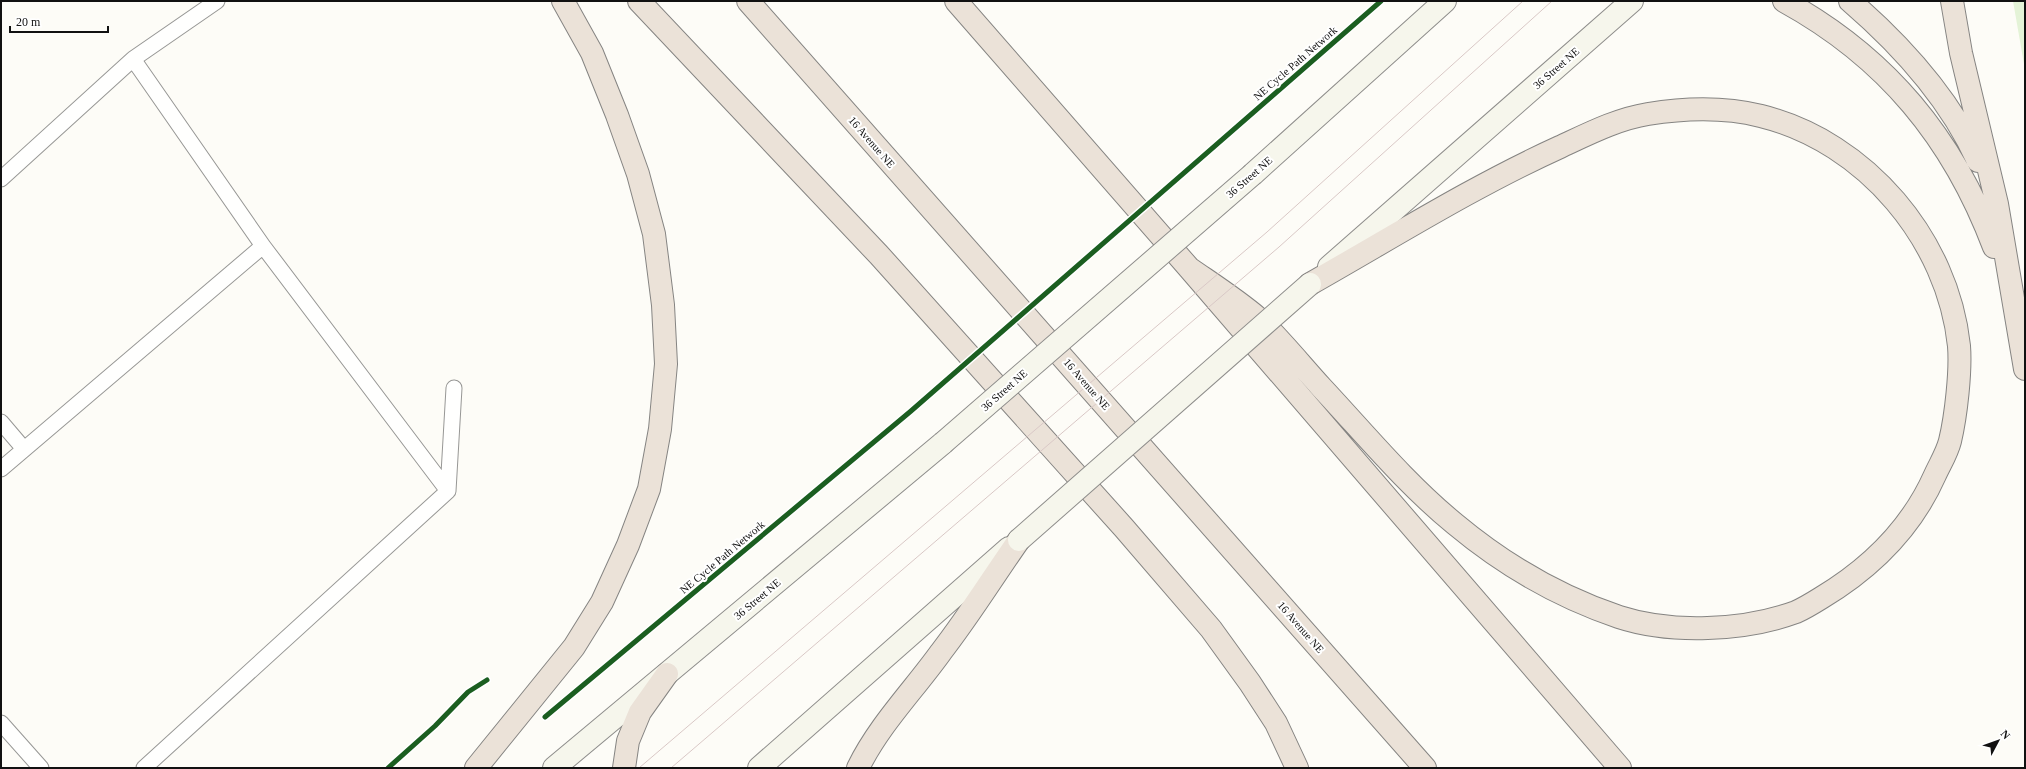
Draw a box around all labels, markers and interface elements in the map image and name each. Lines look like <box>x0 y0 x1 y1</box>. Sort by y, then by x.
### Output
scale bar <box>10 8 108 34</box>
text: 20 m <box>16 15 41 29</box>
street label: NE Cycle Path Network <box>1251 23 1340 103</box>
street label: 36 Street NE <box>1531 45 1582 91</box>
street label: 16 Avenue NE <box>846 114 898 170</box>
street label: 36 Street NE <box>1224 154 1275 200</box>
street label: 16 Avenue NE <box>1061 356 1113 412</box>
street label: 36 Street NE <box>979 367 1030 413</box>
street label: NE Cycle Path Network <box>677 518 767 596</box>
street label: 36 Street NE <box>731 576 783 622</box>
street label: 16 Avenue NE <box>1275 599 1327 655</box>
north arrow <box>1978 721 2018 761</box>
text: N <box>1998 728 2013 741</box>

